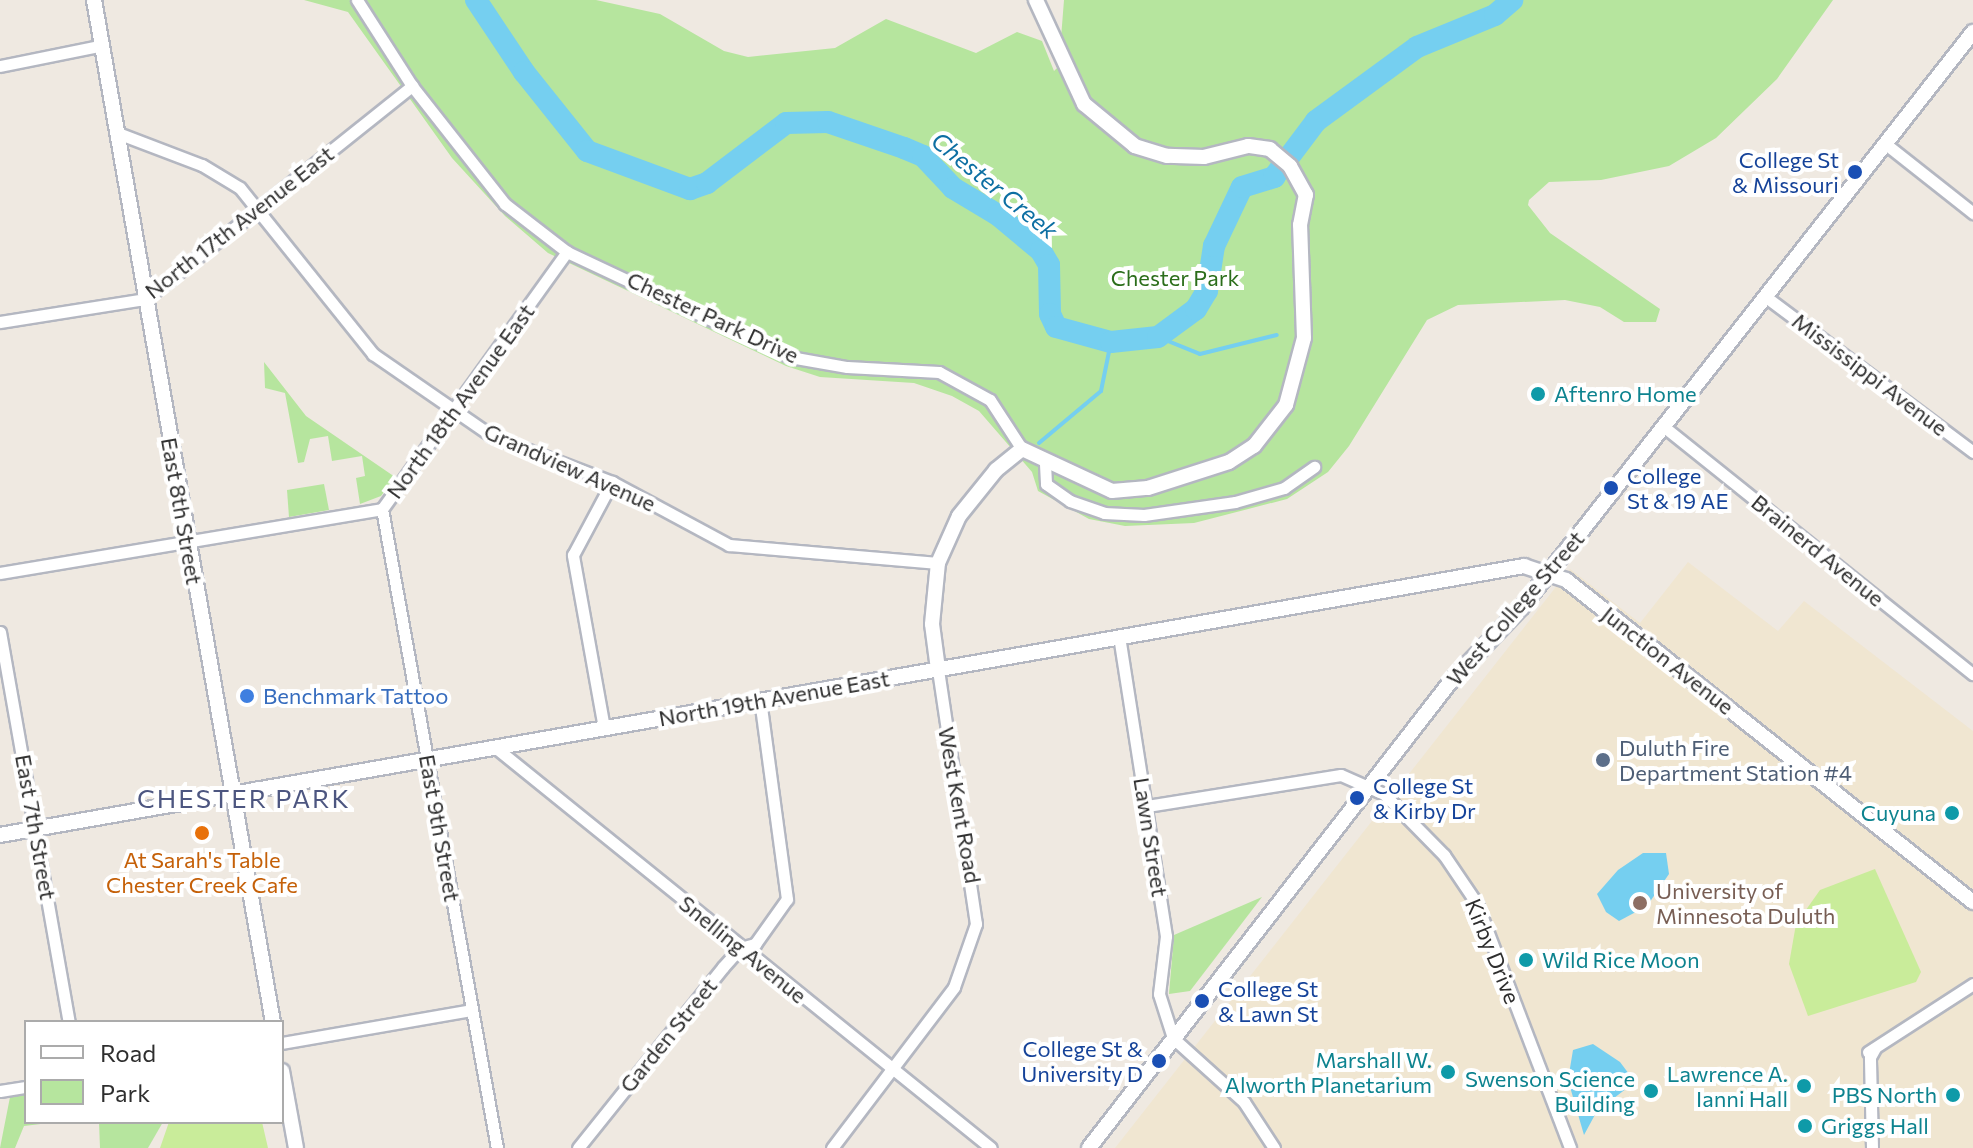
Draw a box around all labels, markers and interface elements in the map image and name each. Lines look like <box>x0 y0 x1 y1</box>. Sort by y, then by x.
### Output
water label: Chester Creek <box>926 125 1064 245</box>
street label: North 17th Avenue East <box>139 140 339 304</box>
place label: College St & Missouri <box>1732 146 1839 198</box>
marker: College St & Missouri <box>1846 163 1864 181</box>
park label: Chester Park <box>1111 265 1239 291</box>
street label: Chester Park Drive <box>623 266 803 368</box>
street label: North 18th Avenue East <box>381 299 539 503</box>
street label: Mississippi Avenue <box>1787 307 1953 441</box>
place label: Aftenro Home <box>1554 381 1697 407</box>
marker: Aftenro Home <box>1529 385 1547 403</box>
street label: Grandview Avenue <box>480 417 660 517</box>
street label: East 8th Street <box>156 435 208 587</box>
place label: College St & 19 AE <box>1627 462 1728 514</box>
marker: College St & 19 AE <box>1602 479 1620 497</box>
street label: Brainerd Avenue <box>1746 489 1890 611</box>
street label: West College Street <box>1441 525 1589 691</box>
street label: Junction Avenue <box>1597 600 1739 720</box>
street label: North 19th Avenue East <box>656 665 892 731</box>
place label: Benchmark Tattoo <box>263 683 448 709</box>
marker: Benchmark Tattoo <box>238 687 256 705</box>
street label: West Kent Road <box>933 725 987 885</box>
place label: Duluth Fire Department Station #4 <box>1619 734 1852 786</box>
marker: Duluth Fire Department Station #4 <box>1594 751 1612 769</box>
street label: East 7th Street <box>10 752 62 902</box>
street label: East 9th Street <box>414 752 466 904</box>
place label: College St & Kirby Dr <box>1373 772 1476 824</box>
street label: Lawn Street <box>1129 775 1173 899</box>
district label: CHESTER PARK <box>137 782 351 814</box>
marker: College St & Kirby Dr <box>1348 789 1366 807</box>
place label: Cuyuna <box>1861 800 1936 826</box>
marker: Cuyuna <box>1943 804 1961 822</box>
marker: At Sarah's Table Chester Creek Cafe <box>193 824 211 842</box>
place label: At Sarah's Table Chester Creek Cafe <box>106 846 298 898</box>
place label: University of Minnesota Duluth <box>1656 877 1835 928</box>
street label: Snelling Avenue <box>674 890 812 1008</box>
marker: University of Minnesota Duluth <box>1631 894 1649 912</box>
street label: Kirby Drive <box>1460 895 1526 1007</box>
place label: Wild Rice Moon <box>1542 947 1700 973</box>
marker: Wild Rice Moon <box>1517 951 1535 969</box>
street label: Garden Street <box>614 973 722 1097</box>
place label: College St & Lawn St <box>1218 975 1318 1026</box>
marker: College St & Lawn St <box>1193 992 1211 1010</box>
legend <box>24 1020 284 1124</box>
place label: College St & University D <box>1021 1035 1143 1086</box>
text: Road <box>100 1038 156 1067</box>
place label: Marshall W. Alworth Planetarium <box>1225 1046 1432 1098</box>
marker: College St & University D <box>1150 1052 1168 1070</box>
place label: Lawrence A. Ianni Hall <box>1667 1060 1788 1112</box>
marker: Marshall W. Alworth Planetarium <box>1439 1063 1457 1081</box>
place label: Swenson Science Building <box>1465 1065 1635 1116</box>
marker: Lawrence A. Ianni Hall <box>1795 1077 1813 1095</box>
text: Park <box>100 1078 150 1107</box>
marker: Swenson Science Building <box>1642 1082 1660 1100</box>
place label: PBS North <box>1832 1082 1937 1108</box>
marker: PBS North <box>1944 1086 1962 1104</box>
place label: Griggs Hall <box>1821 1113 1929 1139</box>
marker: Griggs Hall <box>1796 1117 1814 1135</box>

